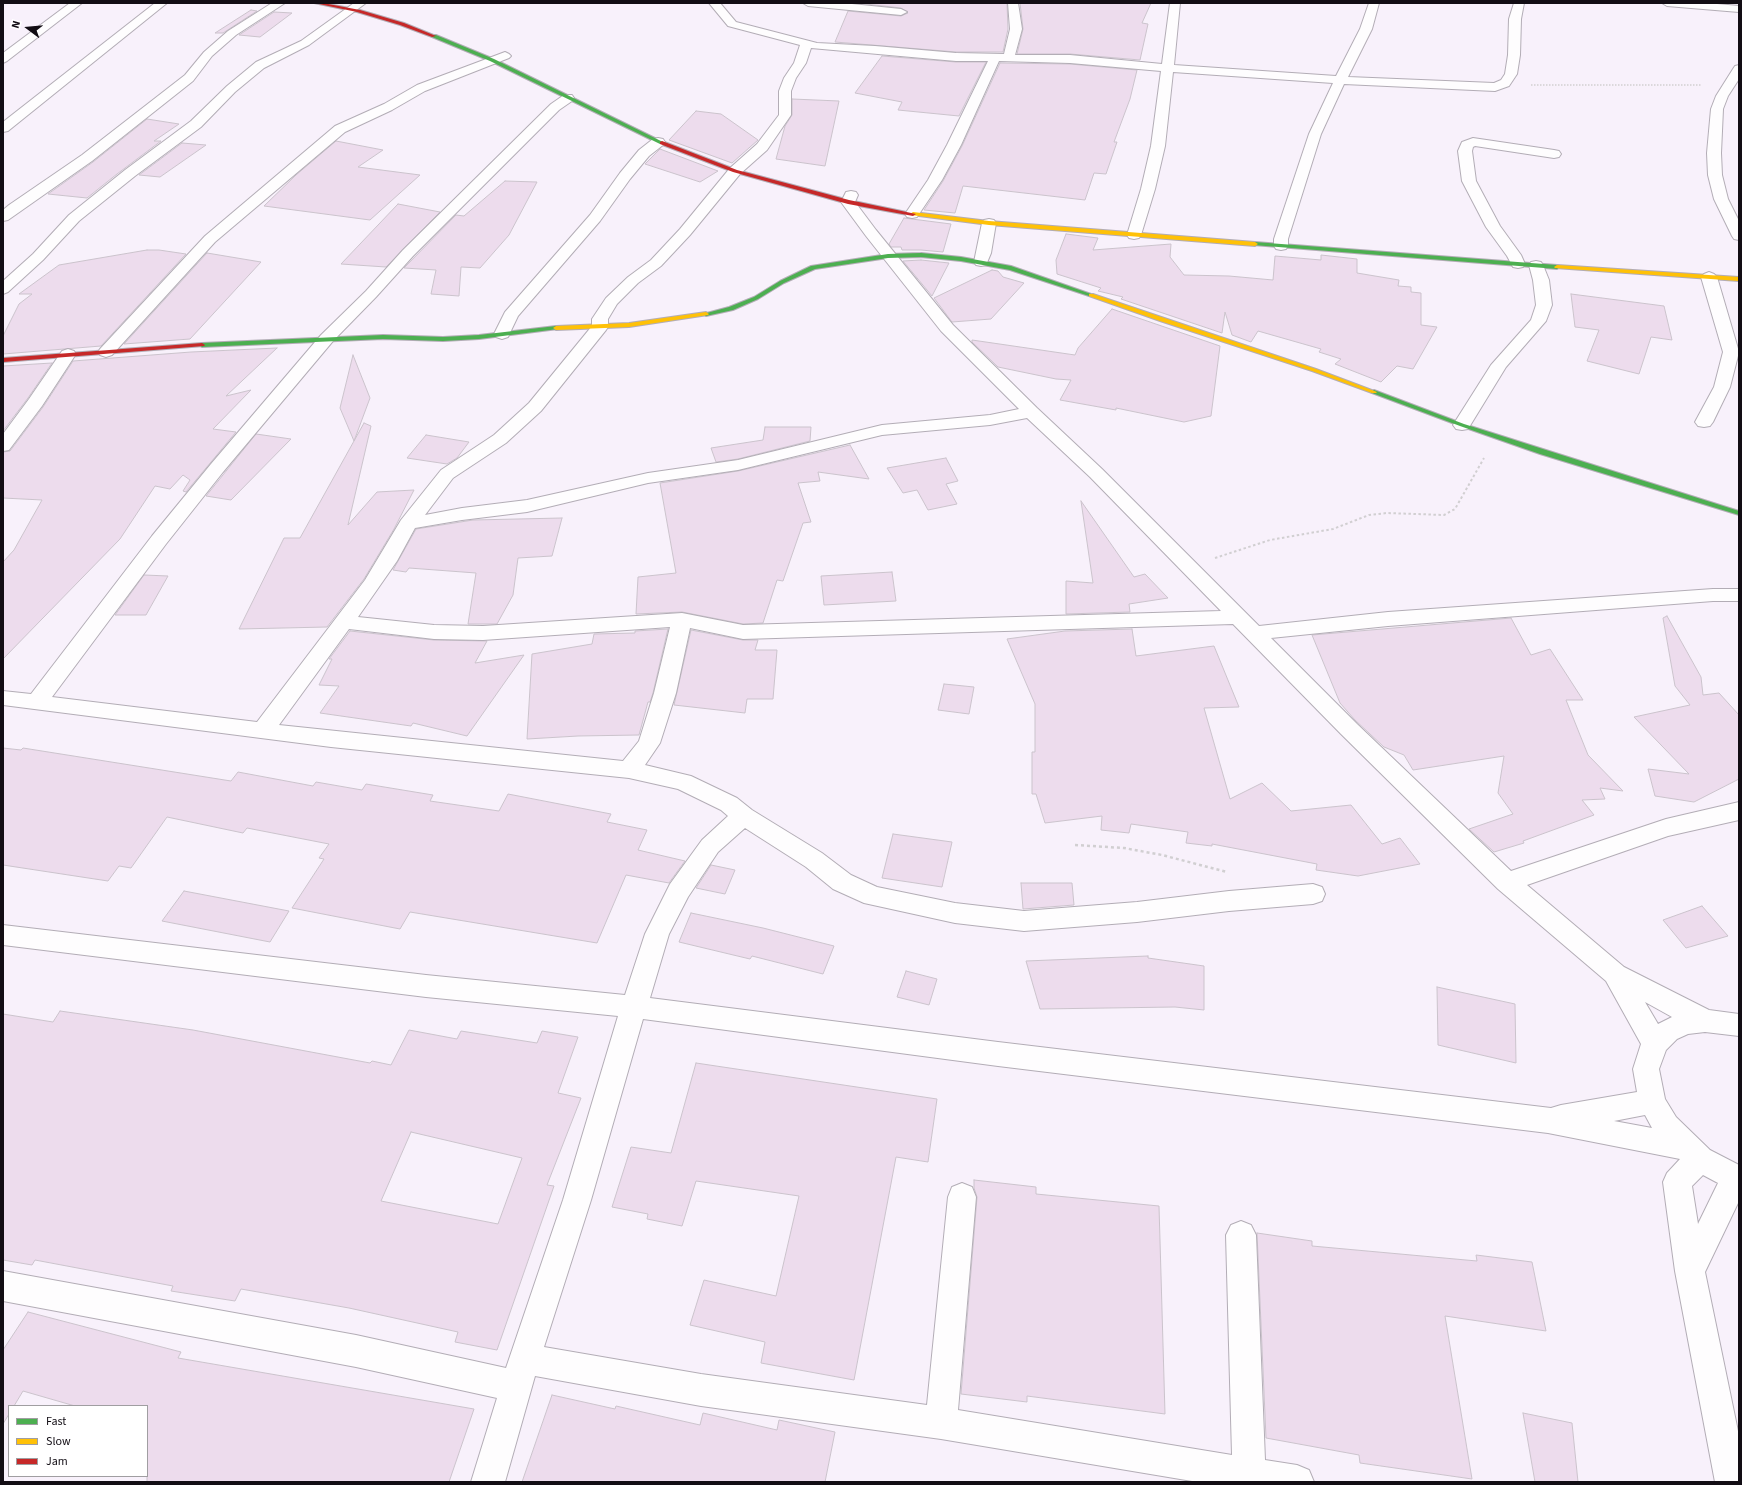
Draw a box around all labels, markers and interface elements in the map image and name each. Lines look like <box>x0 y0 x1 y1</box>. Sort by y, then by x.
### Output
north arrow <box>8 8 48 48</box>
text: N <box>8 19 24 30</box>
legend <box>8 1405 148 1477</box>
text: Fast <box>46 1413 66 1430</box>
text: Slow <box>46 1433 71 1450</box>
text: Jam <box>46 1453 68 1470</box>

